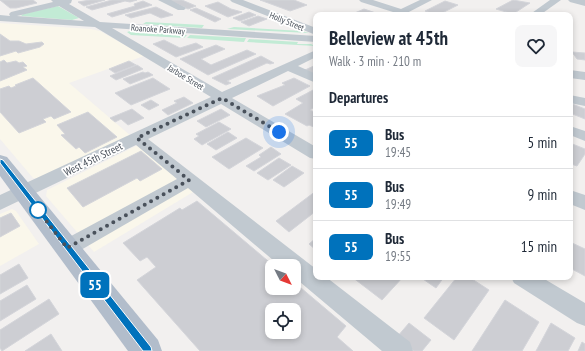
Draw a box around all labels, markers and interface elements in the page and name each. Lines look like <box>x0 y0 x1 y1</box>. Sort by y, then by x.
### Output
street label: Holly Street <box>268 9 306 33</box>
street label: Roanoke Parkway <box>131 22 186 36</box>
button: heart <box>515 25 557 67</box>
text: Belleview at 45th <box>329 26 448 50</box>
text: Walk · 3 min · 210 m <box>329 53 421 70</box>
street label: Jarboe Street <box>165 61 207 92</box>
text: Departures <box>329 88 388 107</box>
your location <box>269 122 289 142</box>
text: Bus <box>385 125 404 144</box>
text: 5 min <box>527 133 557 152</box>
text: 55 <box>344 134 358 152</box>
street label: West 45th Street <box>61 139 125 179</box>
text: 19:45 <box>385 144 411 161</box>
text: Bus <box>385 177 404 196</box>
text: 9 min <box>527 185 557 204</box>
text: 55 <box>344 186 358 204</box>
text: 19:49 <box>385 196 411 213</box>
unlabelled marker <box>29 201 47 219</box>
text: Bus <box>385 229 404 248</box>
text: 15 min <box>521 237 557 256</box>
text: 55 <box>344 238 358 256</box>
text: 19:55 <box>385 248 411 265</box>
north arrow <box>265 259 301 295</box>
map controls <box>265 259 301 339</box>
line badge: 55 <box>77 272 113 298</box>
text: 55 <box>88 276 102 294</box>
button: locate <box>265 303 301 339</box>

